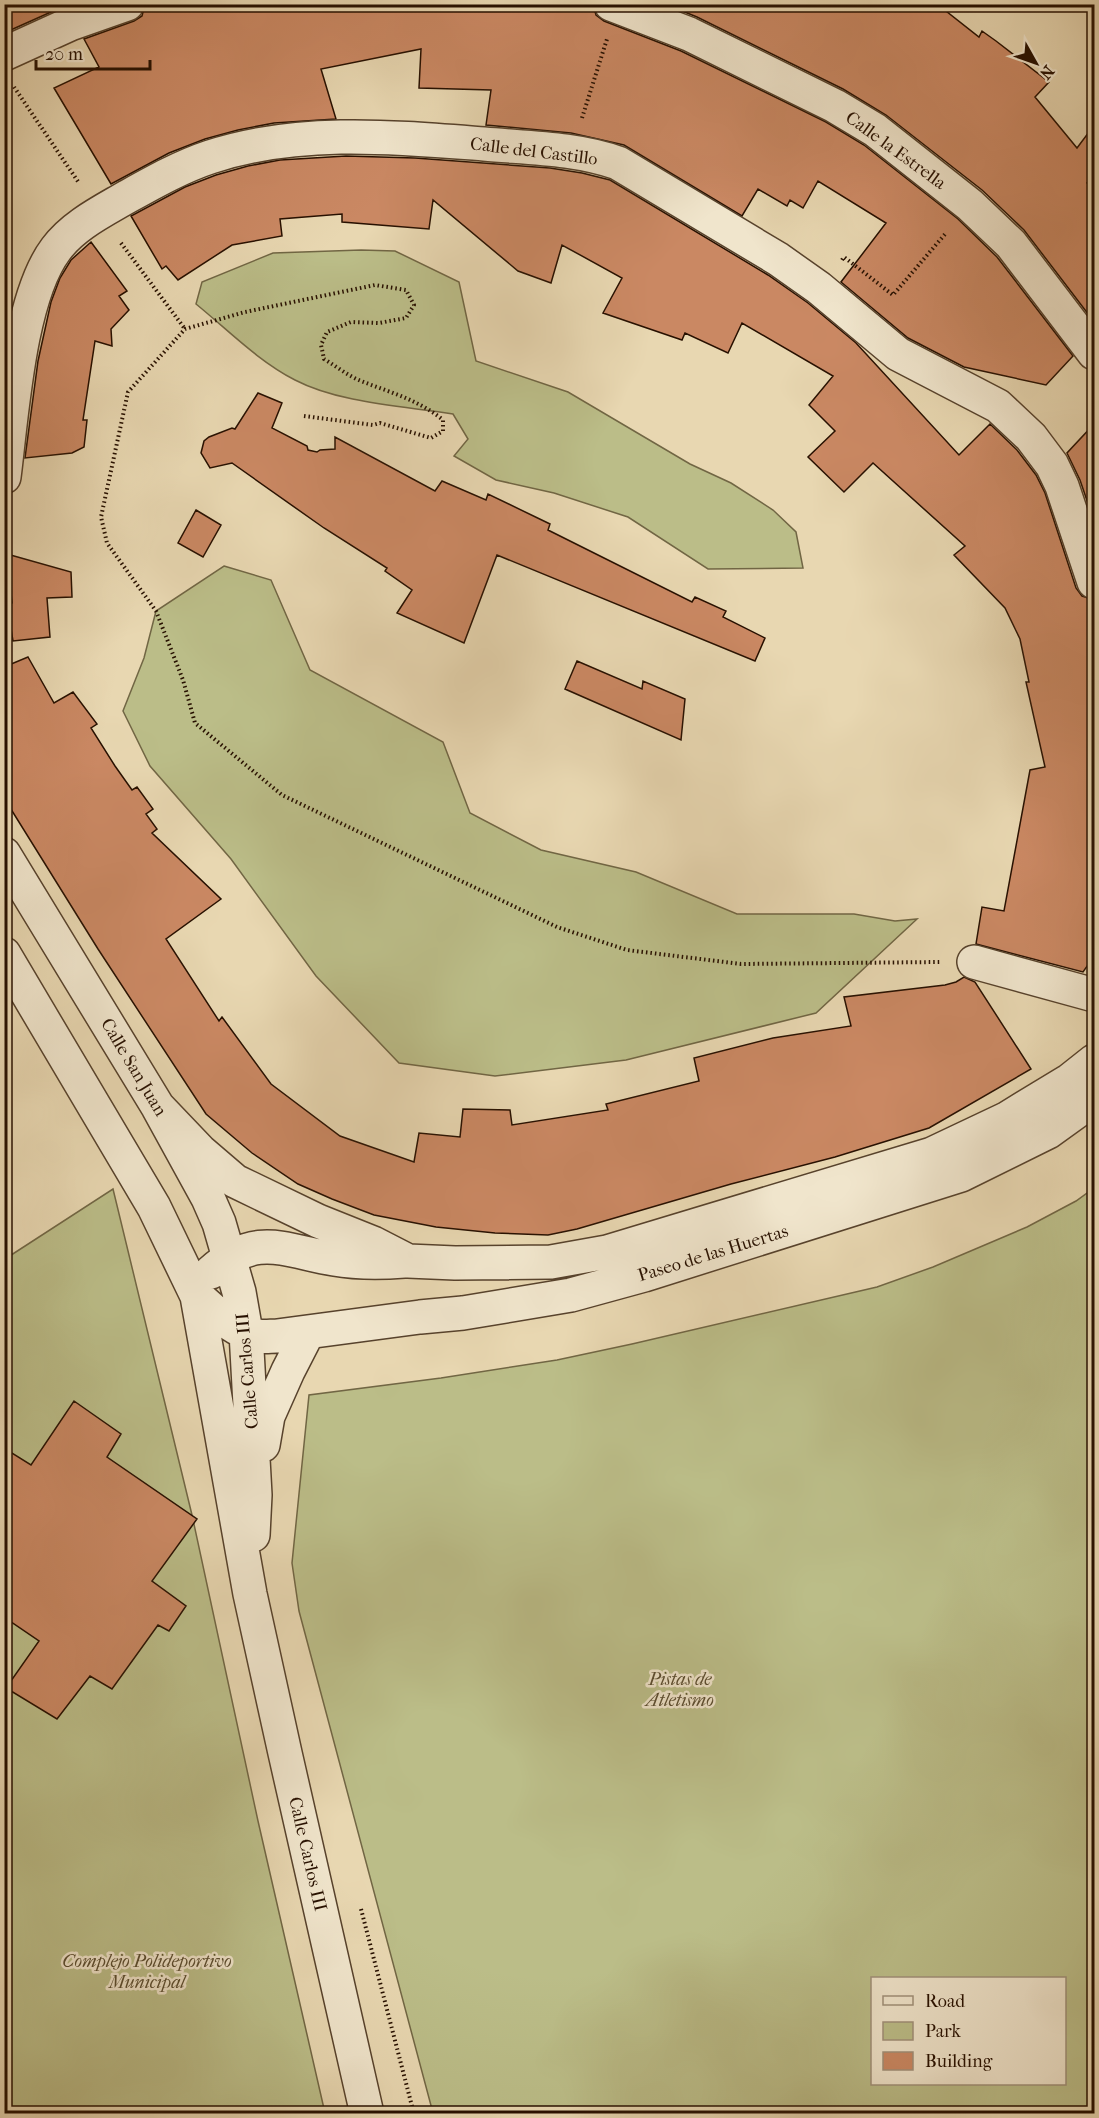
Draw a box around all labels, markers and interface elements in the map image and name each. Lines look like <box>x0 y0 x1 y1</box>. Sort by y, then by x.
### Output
scale bar <box>36 33 150 71</box>
north arrow <box>1006 33 1066 93</box>
text: 20 m <box>45 44 83 65</box>
text: N <box>1035 62 1058 84</box>
street label: Calle la Estrella <box>841 107 951 194</box>
street label: Calle del Castillo <box>469 133 599 170</box>
street label: Calle San Juan <box>96 1015 171 1120</box>
street label: Paseo de las Huertas <box>635 1221 791 1286</box>
street label: Calle Carlos III <box>232 1312 263 1430</box>
park label: Pistas de Atletismo <box>644 1669 714 1711</box>
street label: Calle Carlos III <box>284 1795 331 1913</box>
park label: Complejo Polideportivo Municipal <box>62 1951 232 1993</box>
legend <box>871 1977 1066 2085</box>
text: Road <box>925 1991 965 2012</box>
text: Park <box>925 2021 962 2042</box>
text: Building <box>925 2051 993 2072</box>

